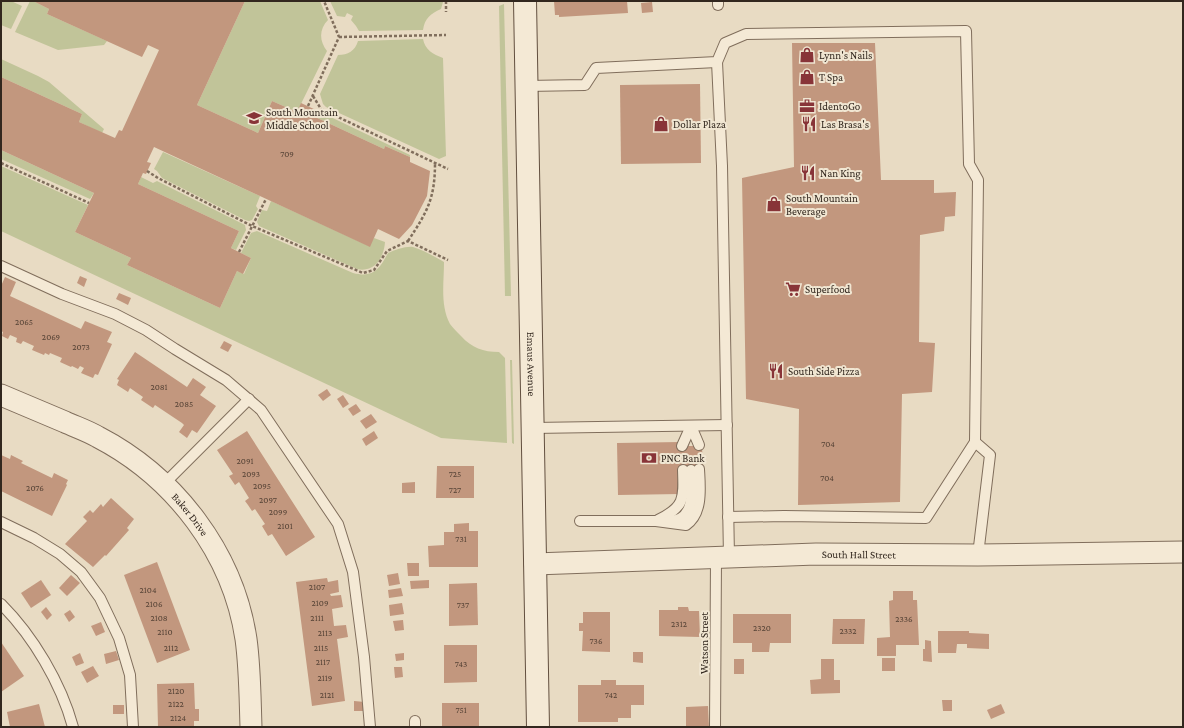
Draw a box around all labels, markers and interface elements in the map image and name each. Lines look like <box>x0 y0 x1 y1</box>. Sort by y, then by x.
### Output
shop icon: Lynn's Nails <box>798 46 816 64</box>
place label: Lynn's Nails <box>819 49 872 62</box>
shop icon: T Spa <box>798 68 816 86</box>
place label: T Spa <box>819 71 843 84</box>
office icon: IdentoGo <box>798 97 816 115</box>
place label: IdentoGo <box>819 100 861 112</box>
place label: South Mountain Middle School <box>266 106 338 131</box>
school or university icon: South Mountain Middle School <box>245 109 263 127</box>
shop icon: Dollar Plaza <box>652 115 670 133</box>
restaurant icon: Las Brasa's <box>800 115 818 133</box>
place label: Dollar Plaza <box>673 118 726 130</box>
place label: Las Brasa's <box>821 118 869 130</box>
house number: 709 <box>280 149 294 159</box>
restaurant icon: Nan King <box>799 164 817 182</box>
place label: Nan King <box>820 167 861 180</box>
place label: South Mountain Beverage <box>786 192 858 218</box>
shop icon: South Mountain Beverage <box>765 195 783 213</box>
supermarket icon: Superfood <box>784 280 802 298</box>
place label: Superfood <box>805 283 851 296</box>
house number: 2065 <box>15 317 33 327</box>
house number: 2069 <box>42 332 61 342</box>
street label: Emaus Avenue <box>525 332 538 397</box>
house number: 2073 <box>72 342 90 352</box>
restaurant icon: South Side Pizza <box>767 362 785 380</box>
place label: South Side Pizza <box>788 365 860 377</box>
house number: 2081 <box>150 382 168 392</box>
house number: 2085 <box>175 399 193 409</box>
house number: 704 <box>821 439 835 449</box>
bank icon: PNC Bank <box>640 449 658 467</box>
place label: PNC Bank <box>661 452 705 464</box>
house number: 2091 <box>237 456 253 466</box>
house number: 2093 <box>242 469 260 479</box>
house number: 725 <box>449 469 461 479</box>
house number: 704 <box>820 473 834 483</box>
house number: 2095 <box>253 481 271 491</box>
house number: 2076 <box>26 483 44 493</box>
house number: 727 <box>449 485 461 495</box>
street label: Baker Drive <box>170 490 211 538</box>
house number: 2097 <box>259 495 277 505</box>
house number: 2099 <box>269 507 288 517</box>
house number: 2101 <box>277 521 293 531</box>
house number: 731 <box>455 534 467 544</box>
street label: South Hall Street <box>822 548 896 560</box>
house number: 2107 <box>309 582 325 592</box>
house number: 2104 <box>140 585 157 595</box>
house number: 2109 <box>312 598 329 608</box>
house number: 2106 <box>146 599 163 609</box>
house number: 737 <box>457 600 469 610</box>
street label: Watson Street <box>698 612 710 674</box>
house number: 2108 <box>150 613 168 623</box>
house number: 2111 <box>310 613 324 623</box>
house number: 2336 <box>895 614 913 624</box>
house number: 2312 <box>671 619 687 629</box>
house number: 2320 <box>753 623 771 633</box>
house number: 2332 <box>839 626 857 636</box>
house number: 2110 <box>157 627 173 637</box>
house number: 2113 <box>318 628 332 638</box>
house number: 736 <box>590 636 603 646</box>
house number: 2112 <box>164 643 178 653</box>
house number: 2115 <box>314 643 328 653</box>
house number: 2117 <box>316 657 330 667</box>
house number: 743 <box>455 659 467 669</box>
house number: 2119 <box>318 673 333 683</box>
house number: 2120 <box>168 686 184 696</box>
house number: 2121 <box>320 690 334 700</box>
house number: 742 <box>605 690 617 700</box>
house number: 2122 <box>168 699 184 709</box>
house number: 751 <box>455 705 467 715</box>
house number: 2124 <box>170 713 186 723</box>

